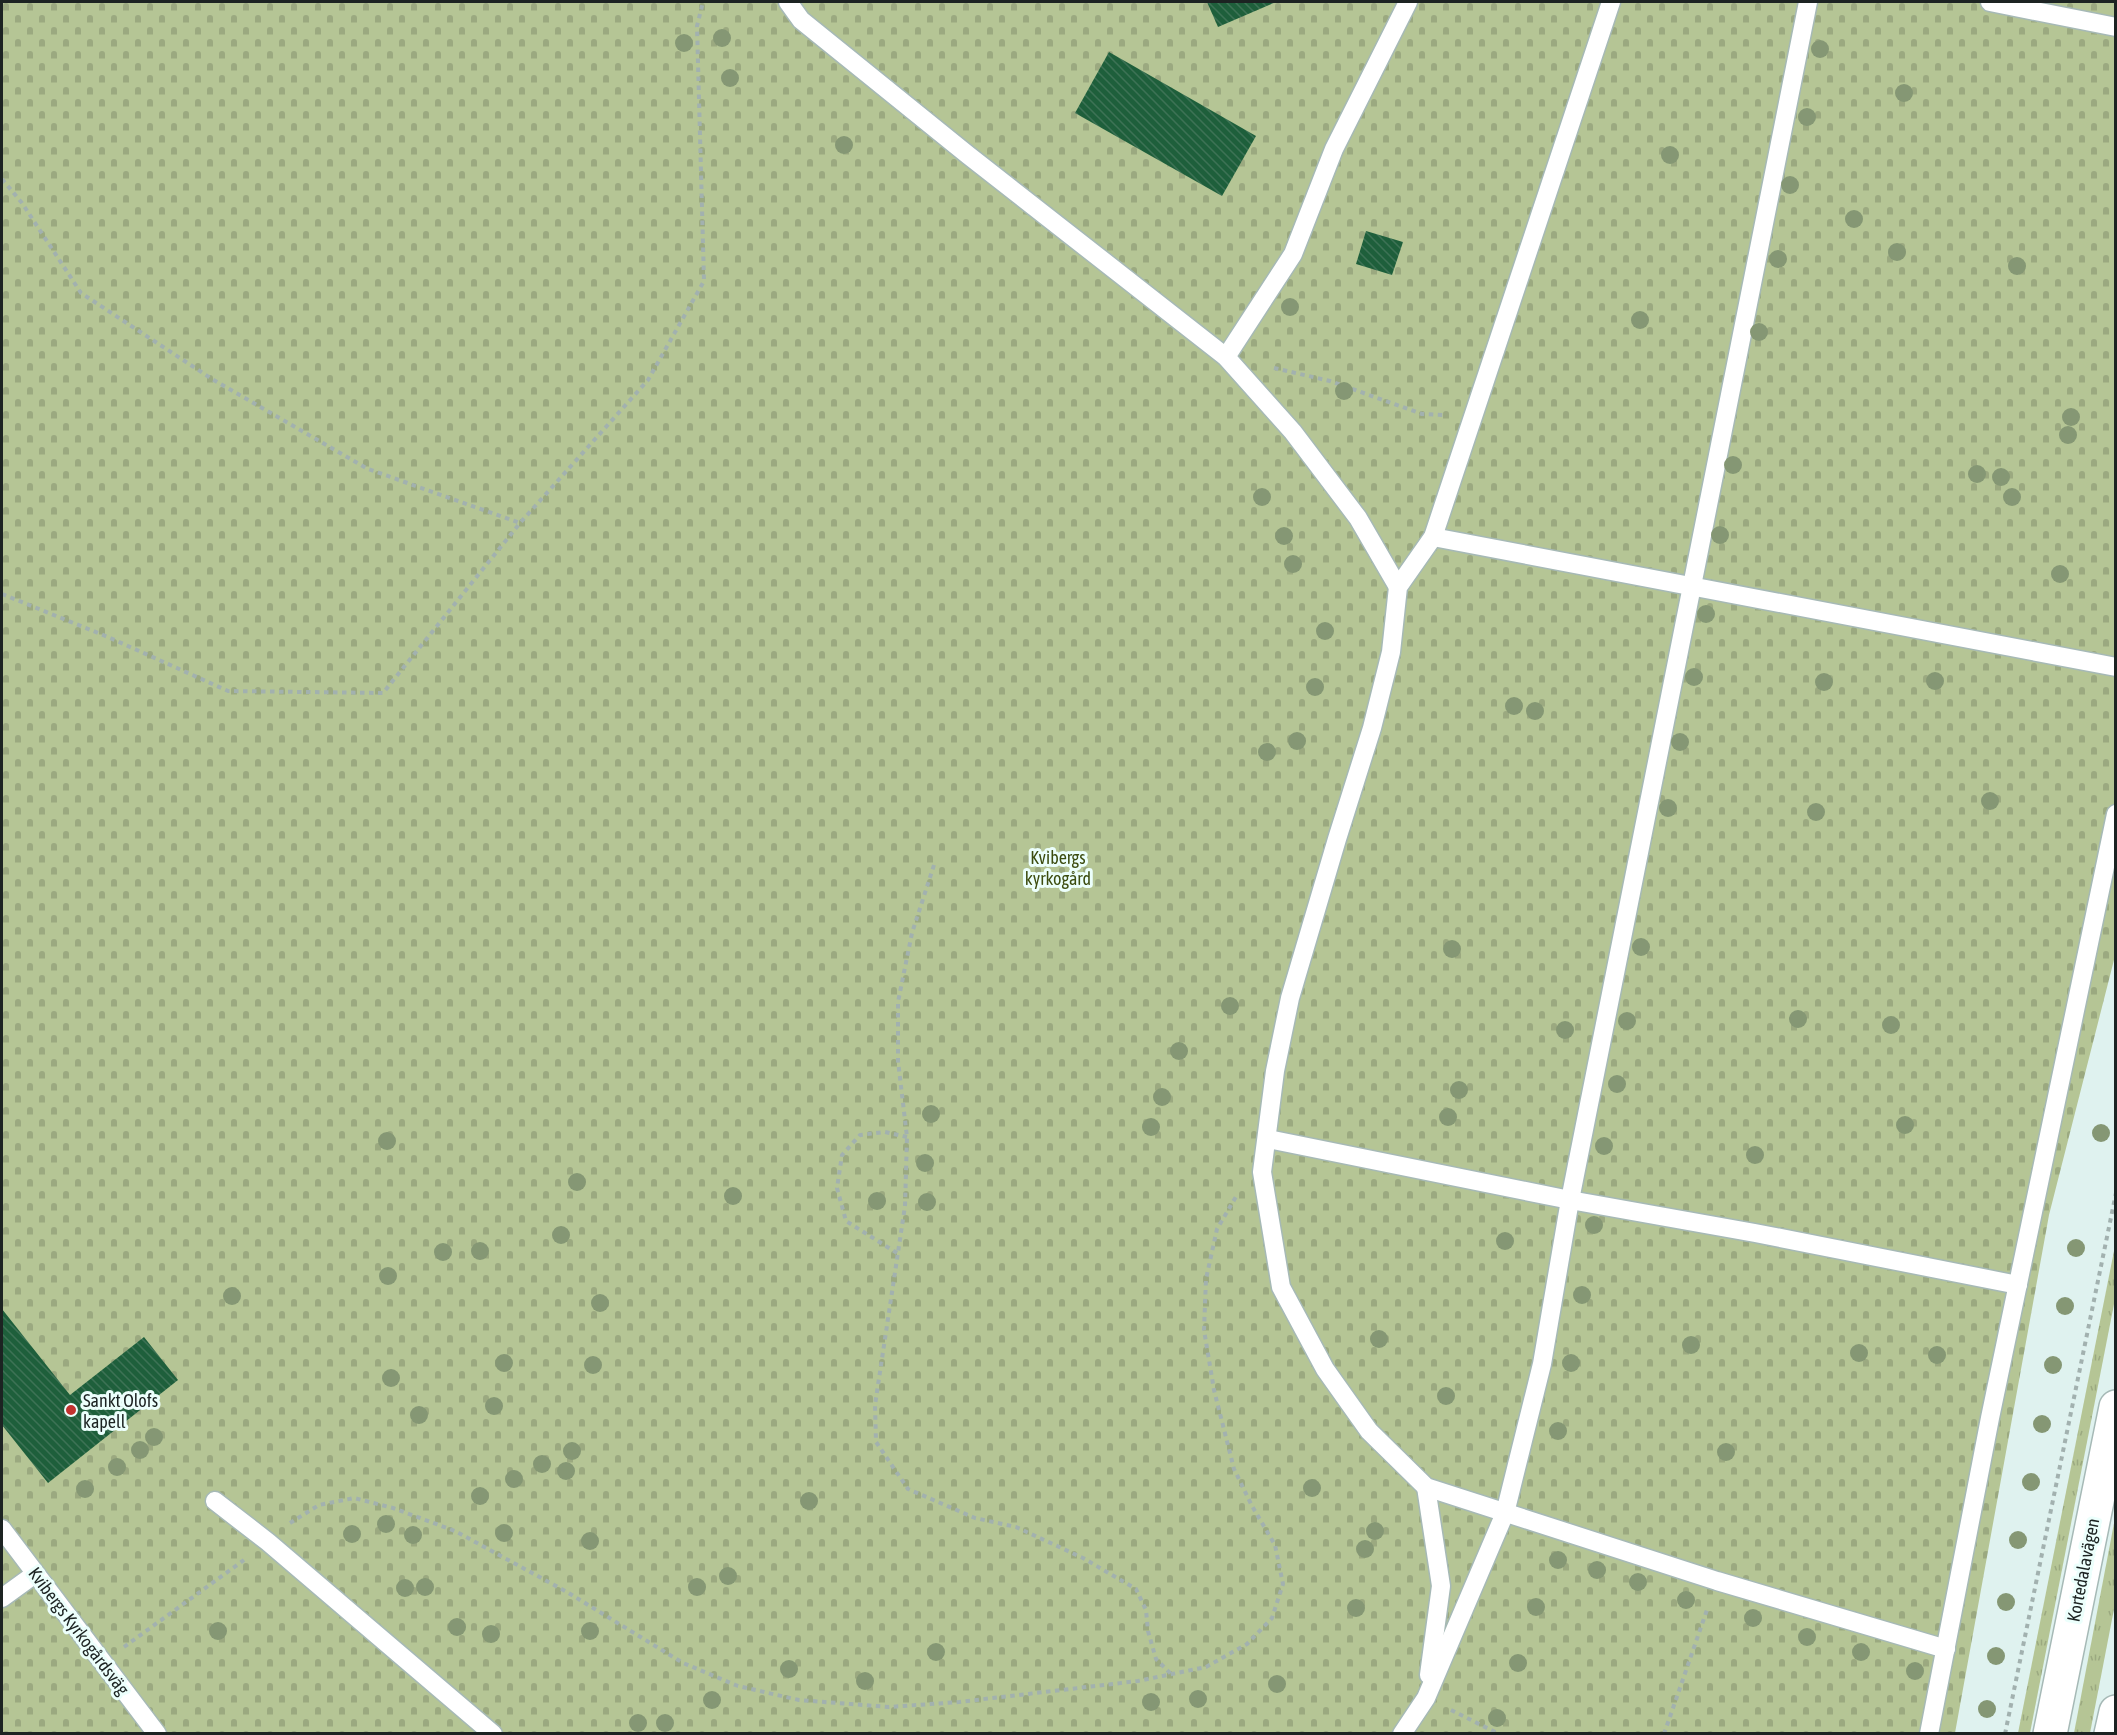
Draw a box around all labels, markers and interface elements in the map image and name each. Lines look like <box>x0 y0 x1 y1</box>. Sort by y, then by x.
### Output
park label: Kvibergs kyrkogård <box>1025 847 1091 889</box>
place label: Sankt Olofs kapell <box>83 1390 158 1432</box>
marker: Sankt Olofs kapell <box>64 1403 78 1417</box>
street label: Kortedalavägen <box>2063 1516 2103 1624</box>
street label: Kvibergs Kyrkogårdsväg <box>24 1563 134 1699</box>

